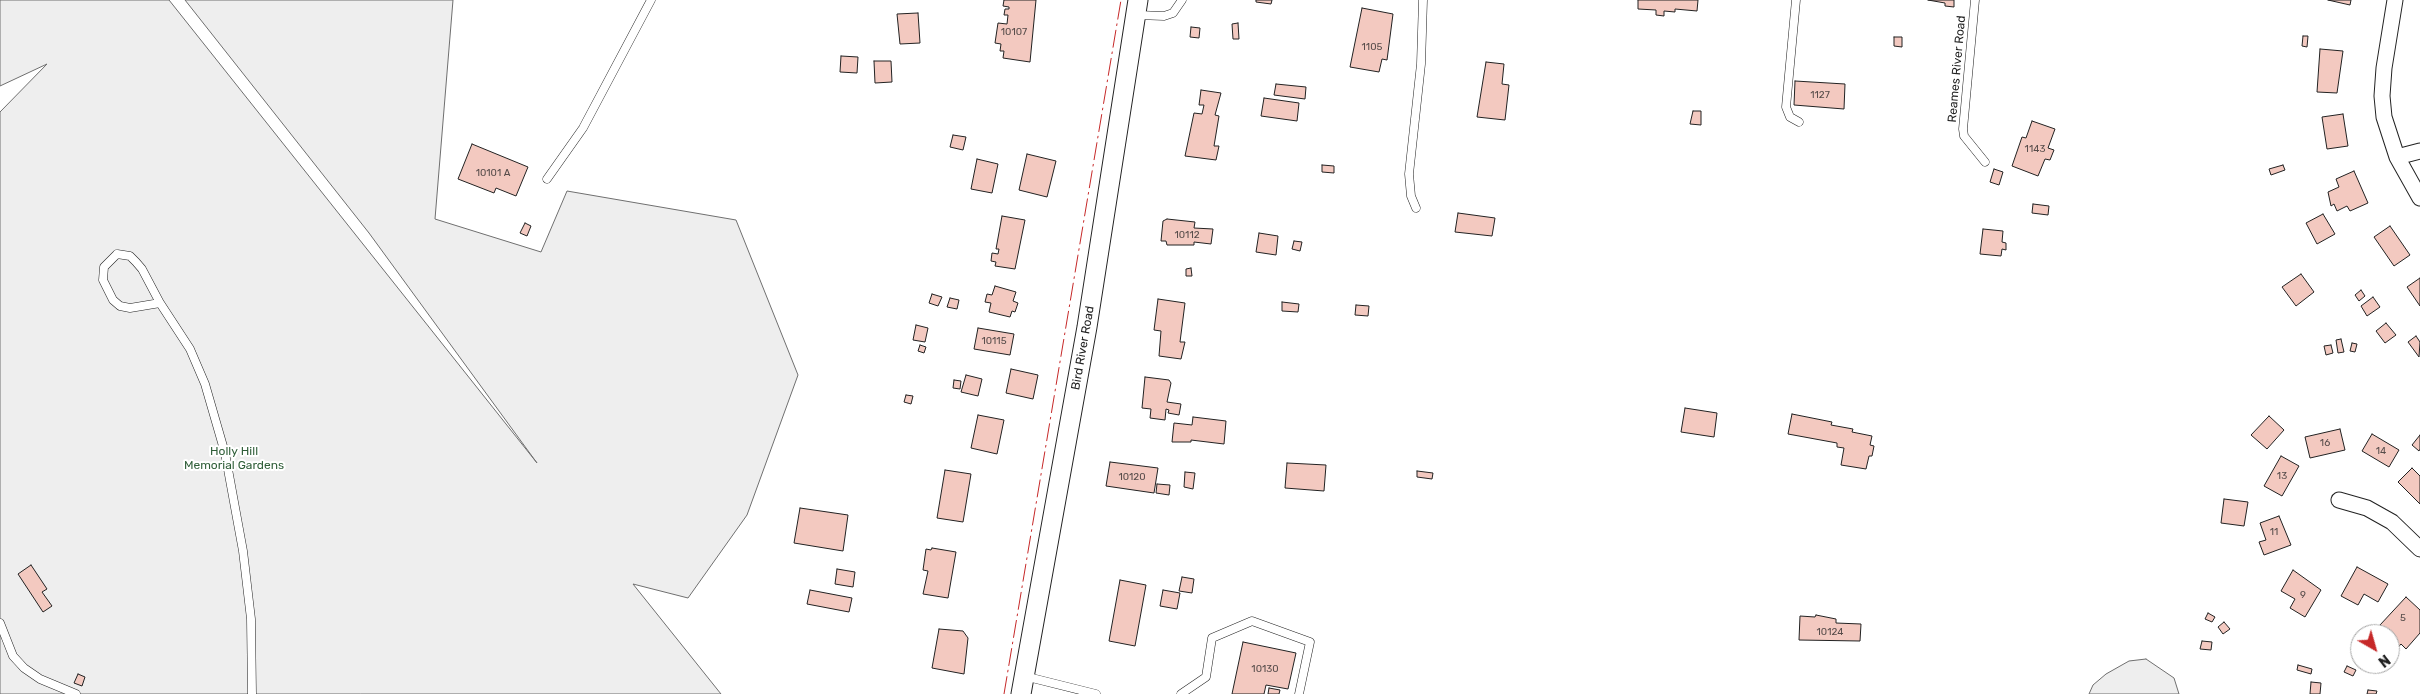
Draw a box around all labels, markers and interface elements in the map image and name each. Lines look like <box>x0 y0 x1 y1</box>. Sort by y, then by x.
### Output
street label: Reames River Road <box>1945 15 1969 123</box>
house number: 10107 <box>1001 26 1027 38</box>
house number: 1105 <box>1362 41 1382 53</box>
house number: 1127 <box>1810 89 1830 101</box>
house number: 1143 <box>2025 143 2045 155</box>
house number: 10101 A <box>476 167 510 179</box>
house number: 10112 <box>1174 229 1200 241</box>
street label: Bird River Road <box>1069 305 1097 391</box>
house number: 10115 <box>981 335 1007 347</box>
house number: 16 <box>2320 437 2330 449</box>
park label: Holly Hill Memorial Gardens <box>184 445 284 473</box>
house number: 14 <box>2376 445 2386 457</box>
house number: 13 <box>2277 470 2287 482</box>
house number: 10120 <box>1118 471 1146 483</box>
house number: 11 <box>2270 526 2278 538</box>
house number: 9 <box>2300 589 2306 601</box>
house number: 5 <box>2400 612 2406 624</box>
north arrow <box>2350 624 2400 674</box>
house number: 10124 <box>1817 626 1843 638</box>
text: N <box>2375 651 2393 670</box>
house number: 10130 <box>1251 663 1279 675</box>

